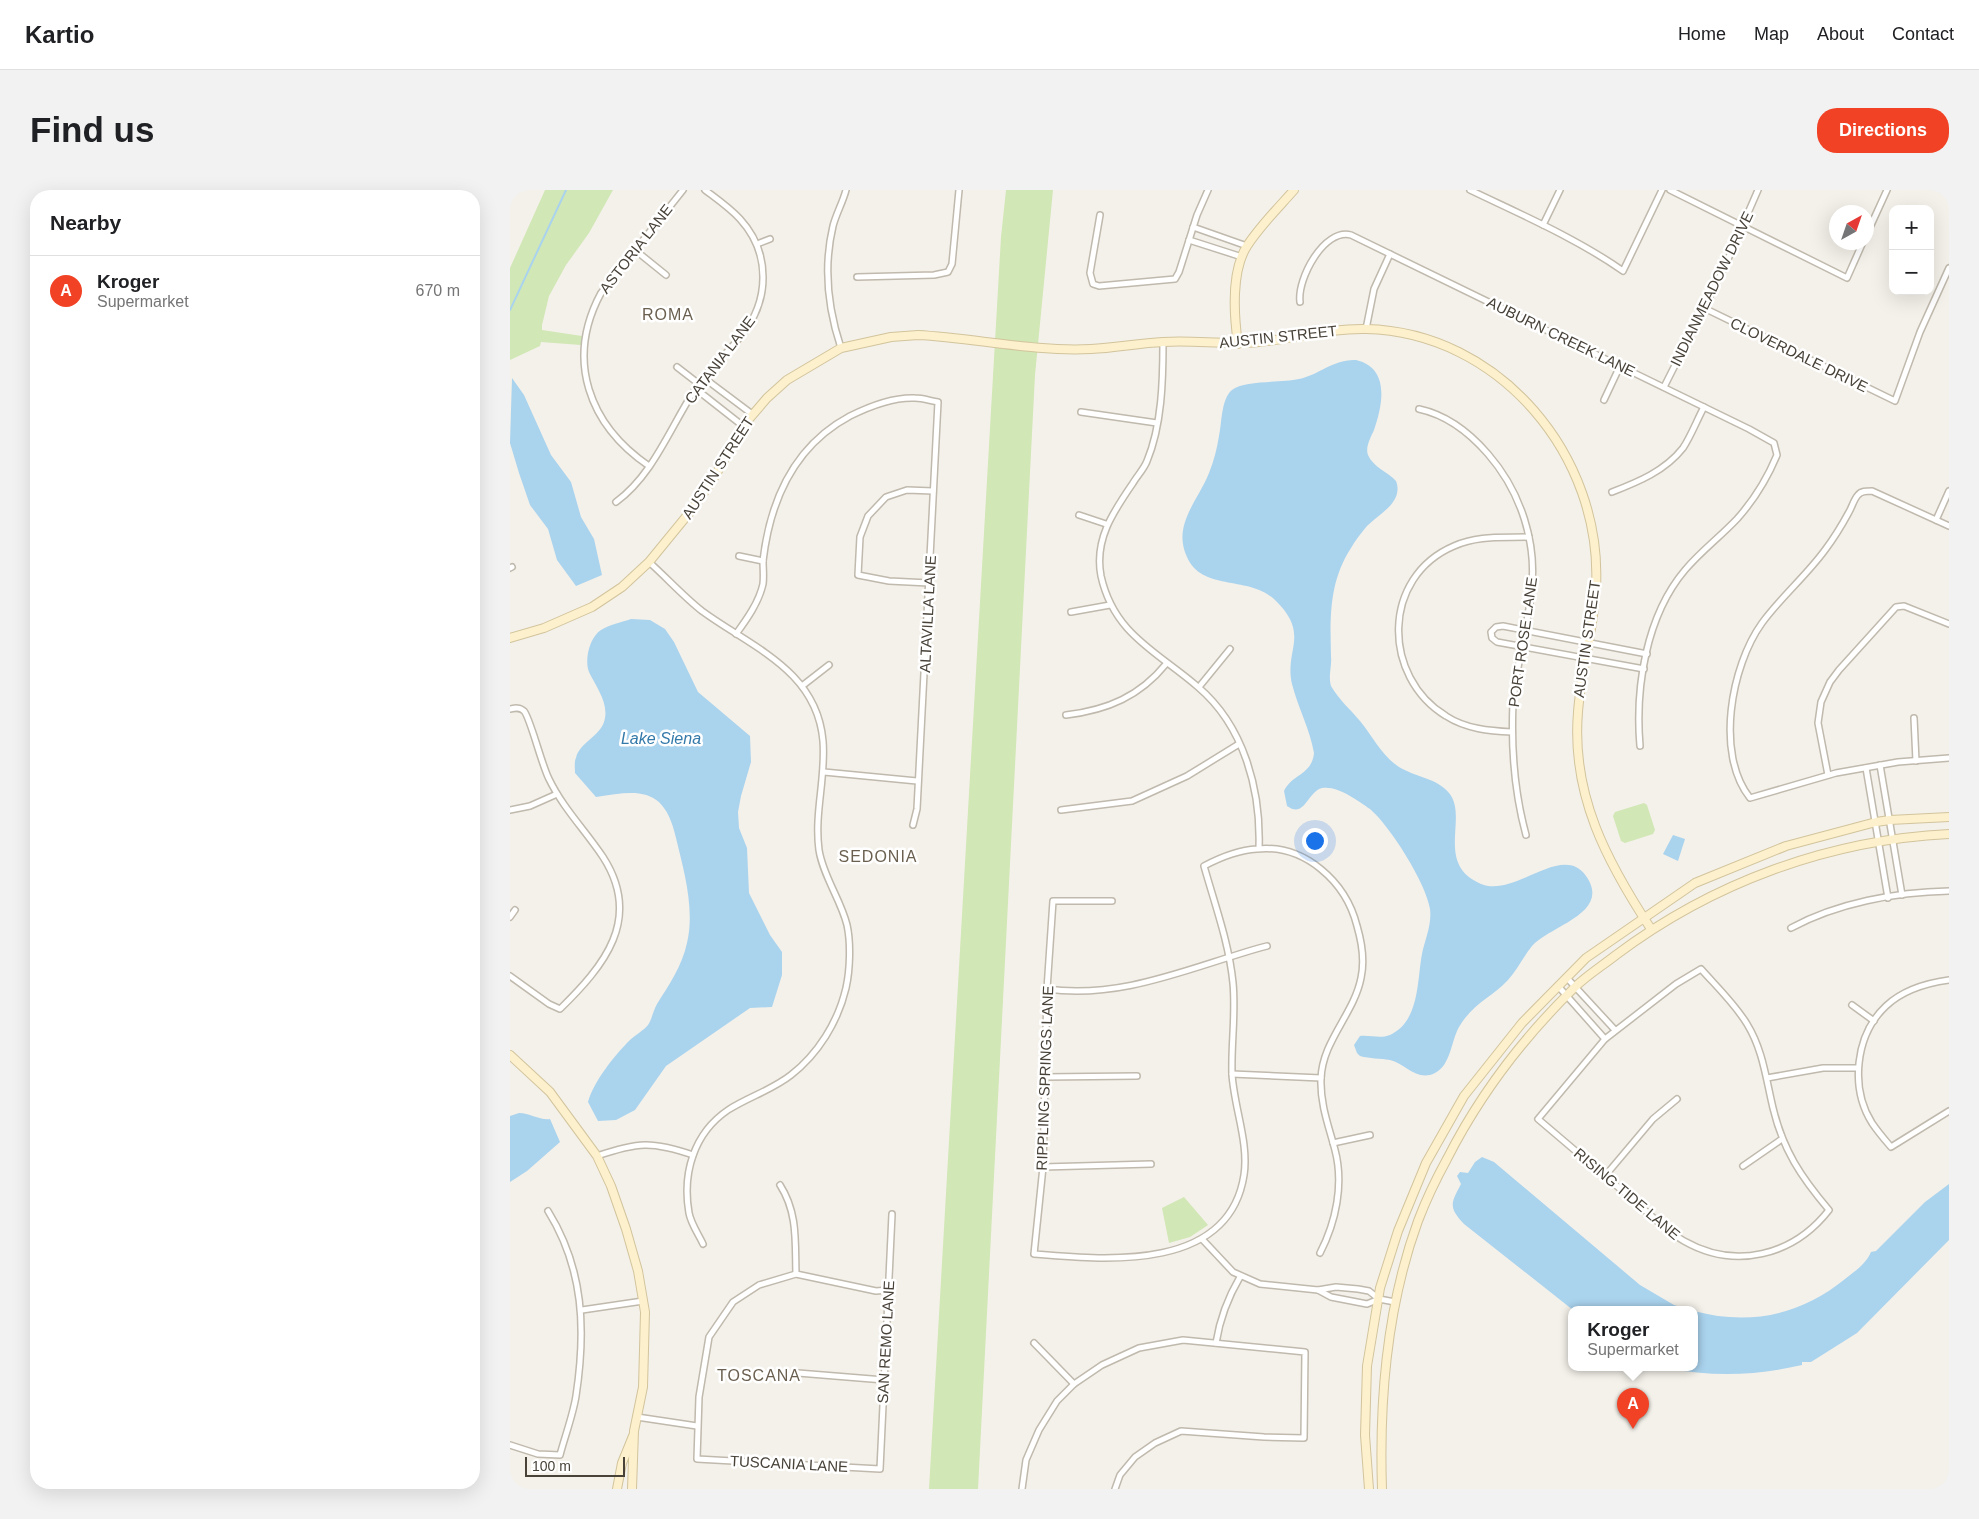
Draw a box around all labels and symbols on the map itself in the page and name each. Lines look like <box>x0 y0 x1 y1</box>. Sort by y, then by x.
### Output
street label: ASTORIA LANE <box>596 201 676 297</box>
north arrow <box>1829 205 1874 250</box>
street label: INDIANMEADOW DRIVE <box>1667 209 1756 369</box>
street label: AUBURN CREEK LANE <box>1484 293 1638 380</box>
district label: ROMA <box>642 306 694 323</box>
street label: CATANIA LANE <box>681 313 758 407</box>
street label: CLOVERDALE DRIVE <box>1728 314 1871 395</box>
street label: AUSTIN STREET <box>1218 322 1338 351</box>
street label: AUSTIN STREET <box>678 413 757 522</box>
street label: ALTAVILLA LANE <box>916 555 939 673</box>
street label: PORT ROSE LANE <box>1505 576 1540 708</box>
street label: AUSTIN STREET <box>1570 579 1603 699</box>
water label: Lake Siena <box>621 730 701 747</box>
your location <box>1302 828 1328 854</box>
district label: SEDONIA <box>838 848 918 865</box>
street label: RIPPLING SPRINGS LANE <box>1033 985 1056 1171</box>
street label: RISING TIDE LANE <box>1571 1144 1684 1243</box>
street label: SAN REMO LANE <box>874 1280 897 1404</box>
district label: TOSCANA <box>717 1367 801 1384</box>
pin: A <box>1617 1388 1649 1429</box>
street label: TUSCANIA LANE <box>729 1452 849 1475</box>
scale bar <box>525 1454 625 1477</box>

